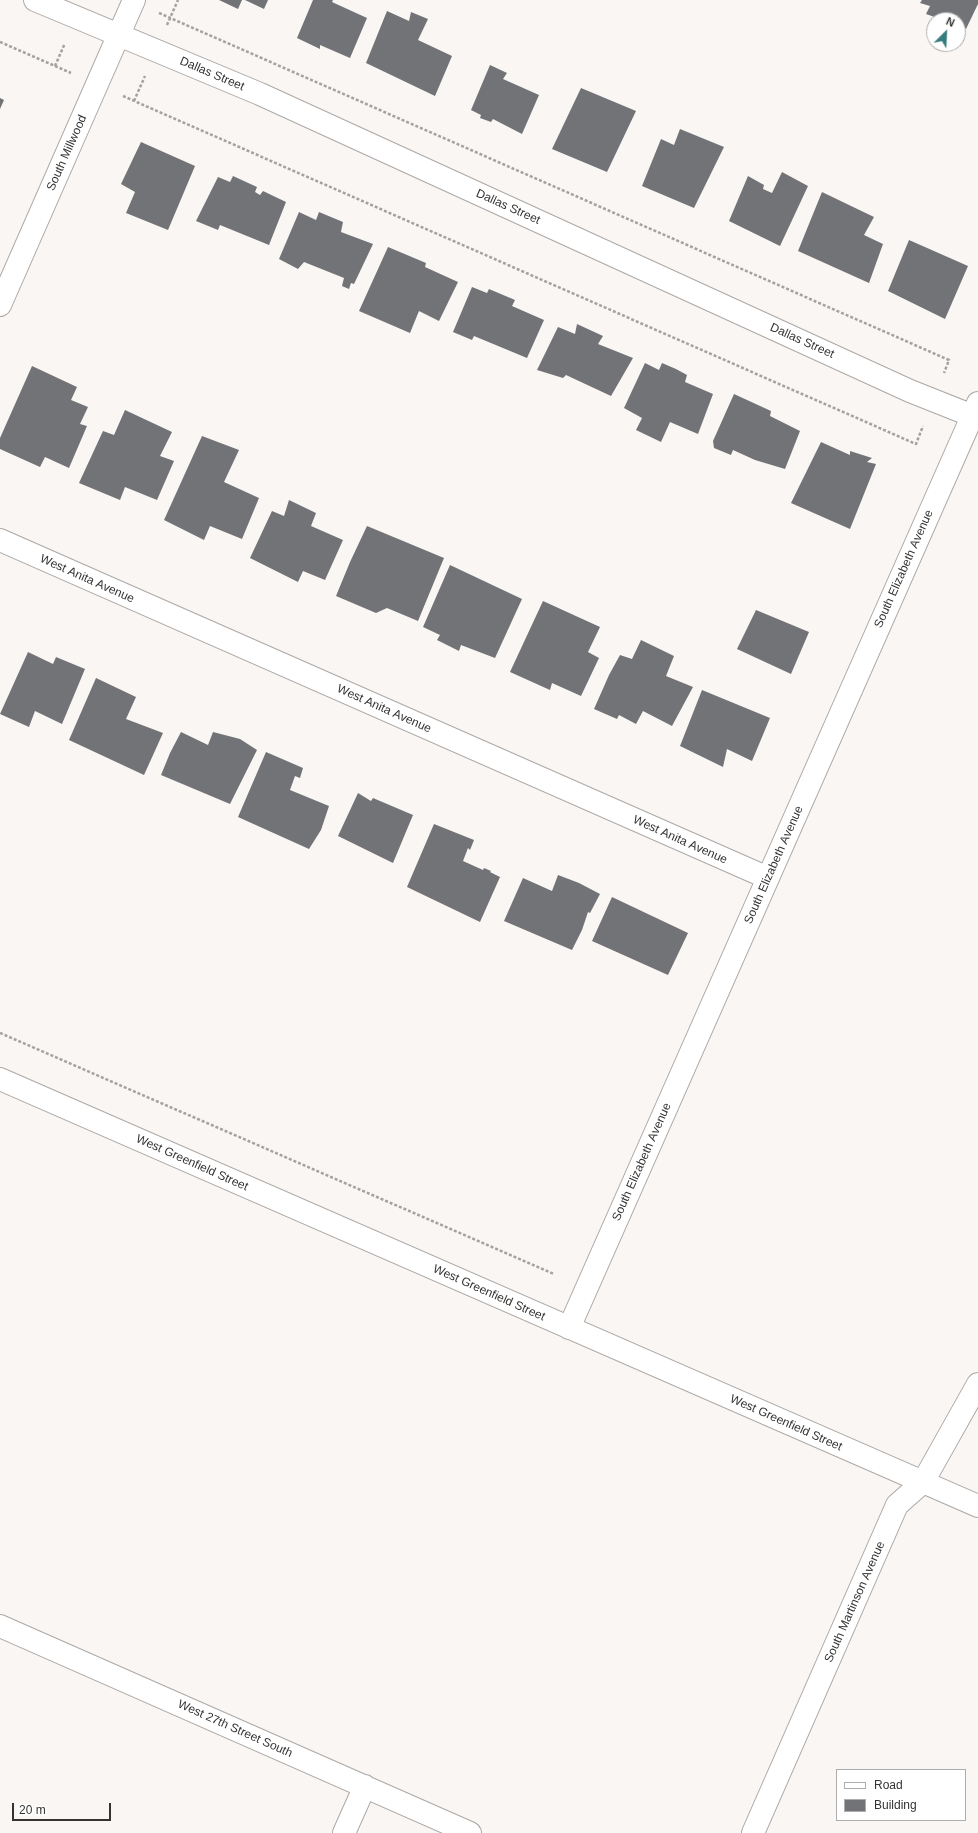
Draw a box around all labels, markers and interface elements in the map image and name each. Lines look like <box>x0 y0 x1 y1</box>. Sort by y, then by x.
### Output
north arrow <box>926 12 966 52</box>
text: N <box>944 15 957 29</box>
street label: Dallas Street <box>178 54 246 94</box>
street label: South Millwood <box>44 113 90 193</box>
street label: Dallas Street <box>474 186 542 228</box>
street label: Dallas Street <box>768 320 836 362</box>
street label: South Elizabeth Avenue <box>871 508 937 630</box>
street label: West Anita Avenue <box>38 552 136 606</box>
street label: West Anita Avenue <box>335 682 433 736</box>
street label: South Elizabeth Avenue <box>741 804 807 926</box>
street label: West Anita Avenue <box>631 813 729 867</box>
street label: South Elizabeth Avenue <box>609 1101 675 1223</box>
street label: West Greenfield Street <box>134 1132 250 1194</box>
street label: West Greenfield Street <box>431 1262 547 1324</box>
street label: West Greenfield Street <box>728 1392 844 1454</box>
street label: South Martinson Avenue <box>822 1539 888 1665</box>
street label: West 27th Street South <box>176 1697 294 1761</box>
legend <box>836 1769 966 1821</box>
text: Road <box>874 1778 903 1792</box>
scale bar <box>14 1795 113 1821</box>
text: Building <box>874 1798 917 1812</box>
text: 20 m <box>19 1803 46 1817</box>

